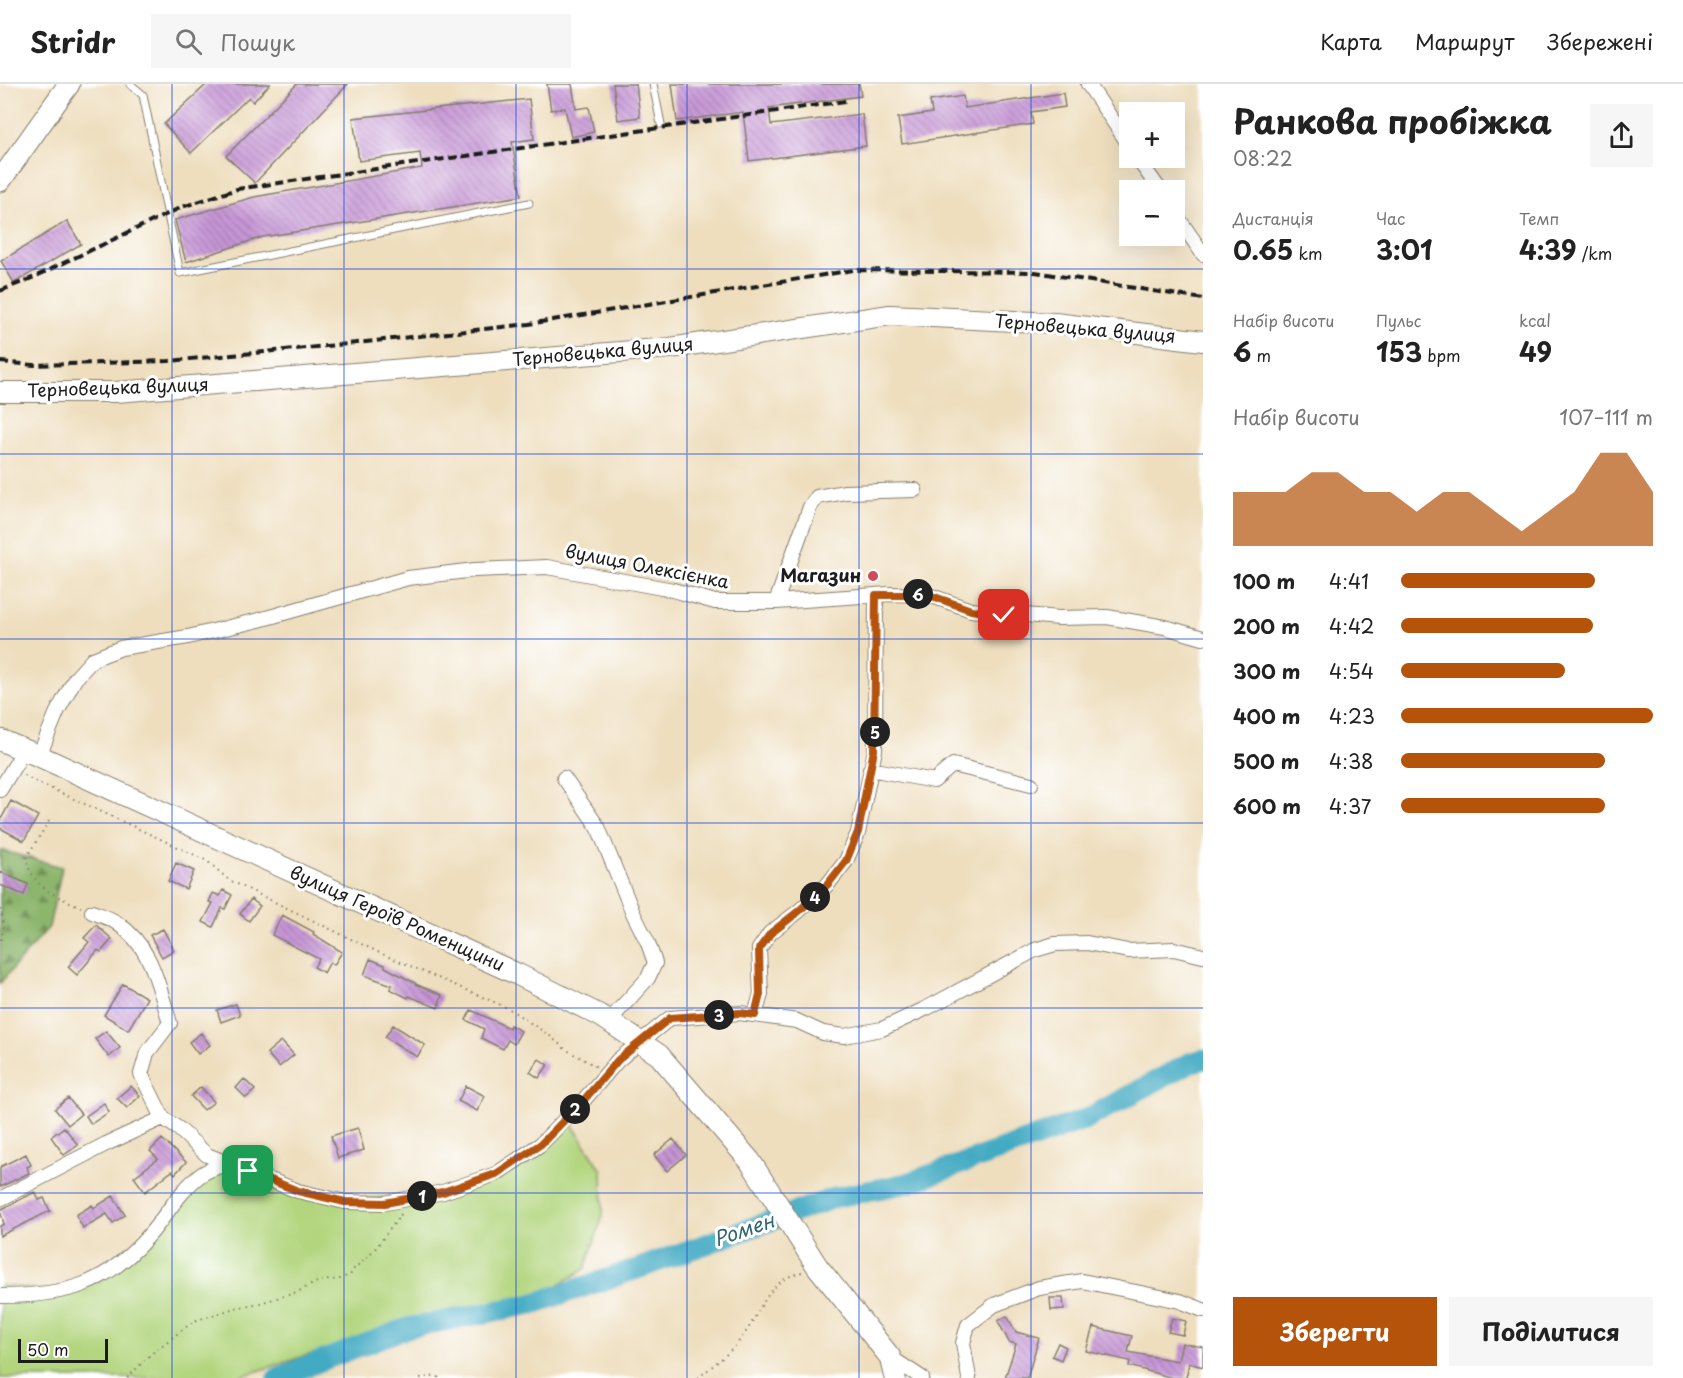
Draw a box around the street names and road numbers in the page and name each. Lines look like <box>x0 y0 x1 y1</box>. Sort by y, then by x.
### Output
street label: Терновецька вулиця <box>994 306 1177 349</box>
street label: Терновецька вулиця <box>511 329 694 372</box>
street label: Терновецька вулиця <box>27 370 209 403</box>
street label: вулиця Олексієнка <box>563 536 732 595</box>
street label: вулиця Героїв Роменщини <box>286 858 509 977</box>

